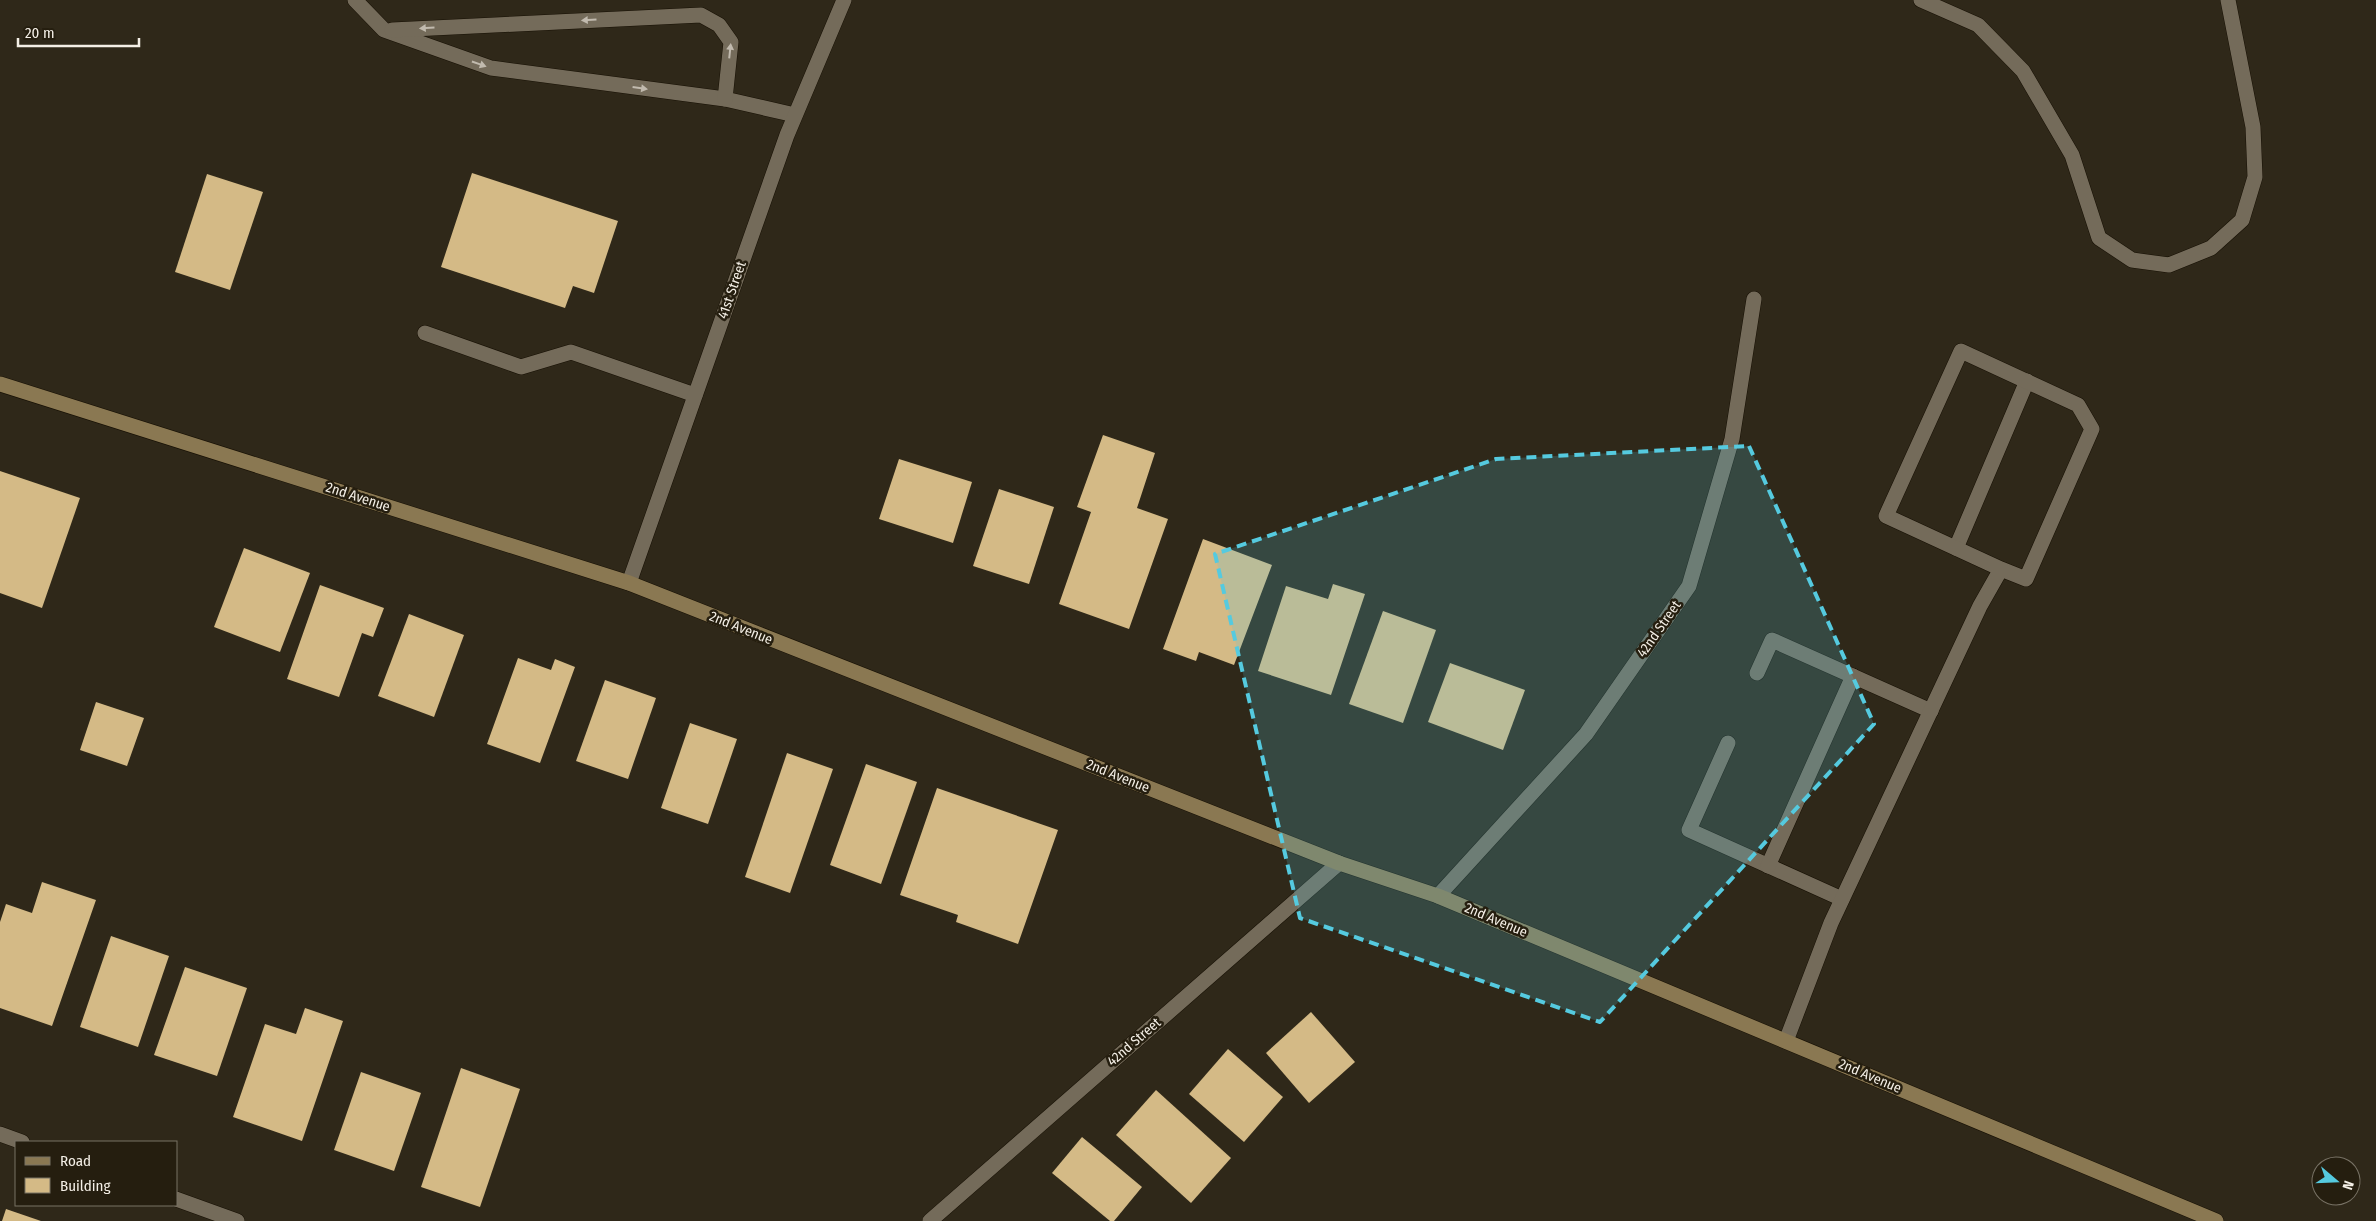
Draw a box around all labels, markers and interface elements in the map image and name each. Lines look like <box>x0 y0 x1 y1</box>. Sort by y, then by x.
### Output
scale bar <box>18 15 139 47</box>
one-way arrow <box>581 17 597 25</box>
text: 20 m <box>25 24 55 42</box>
one-way arrow <box>419 25 435 33</box>
one-way arrow <box>726 42 734 58</box>
one-way arrow <box>472 61 487 68</box>
one-way arrow <box>632 84 648 92</box>
street label: 41st Street <box>714 259 750 321</box>
street label: 2nd Avenue <box>324 479 392 515</box>
street label: 42nd Street <box>1633 597 1685 661</box>
street label: 2nd Avenue <box>707 608 775 648</box>
street label: 2nd Avenue <box>1084 756 1152 796</box>
street label: 2nd Avenue <box>1462 899 1530 941</box>
street label: 42nd Street <box>1104 1014 1165 1070</box>
street label: 2nd Avenue <box>1836 1055 1904 1097</box>
legend <box>15 1141 178 1206</box>
text: Road <box>60 1152 91 1170</box>
north arrow <box>2311 1156 2361 1206</box>
text: Building <box>60 1177 111 1195</box>
text: N <box>2338 1178 2357 1192</box>

